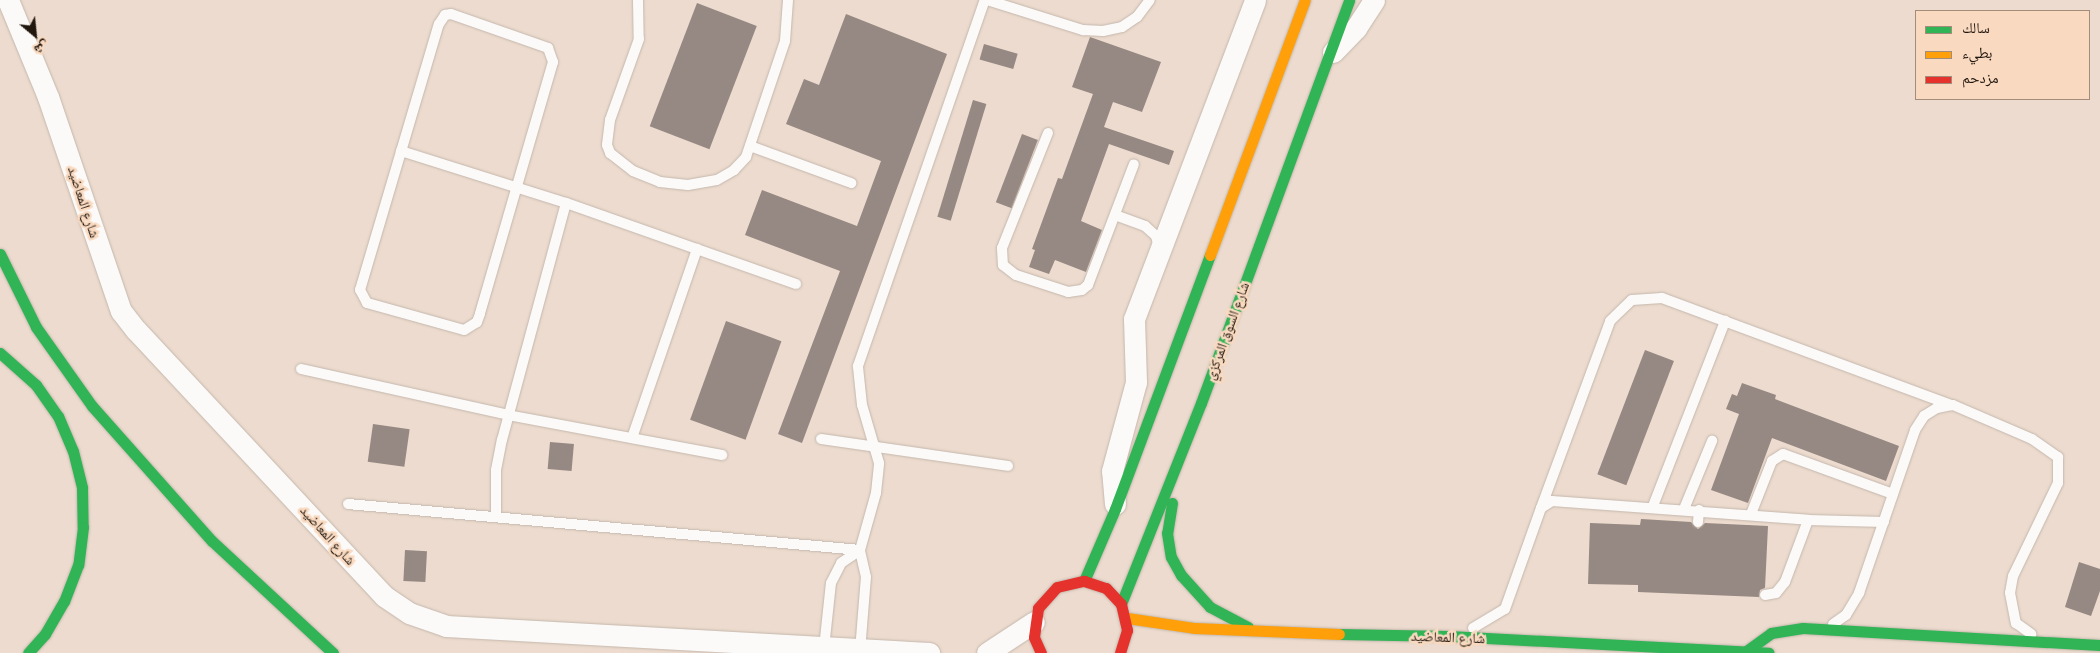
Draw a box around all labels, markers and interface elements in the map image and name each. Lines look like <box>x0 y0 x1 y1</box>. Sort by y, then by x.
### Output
north arrow <box>10 10 60 60</box>
legend <box>1915 10 2090 100</box>
text: سالك <box>1962 18 1990 37</box>
text: ش <box>31 37 53 60</box>
text: بطيء <box>1962 43 1992 62</box>
text: مزدحم <box>1962 68 1999 87</box>
street label: شارع المعاضيد <box>65 164 103 240</box>
street label: شارع السوق المركزي <box>1202 280 1252 382</box>
street label: شارع المعاضيد <box>297 502 359 568</box>
street label: شارع المعاضيد <box>1411 627 1485 647</box>

